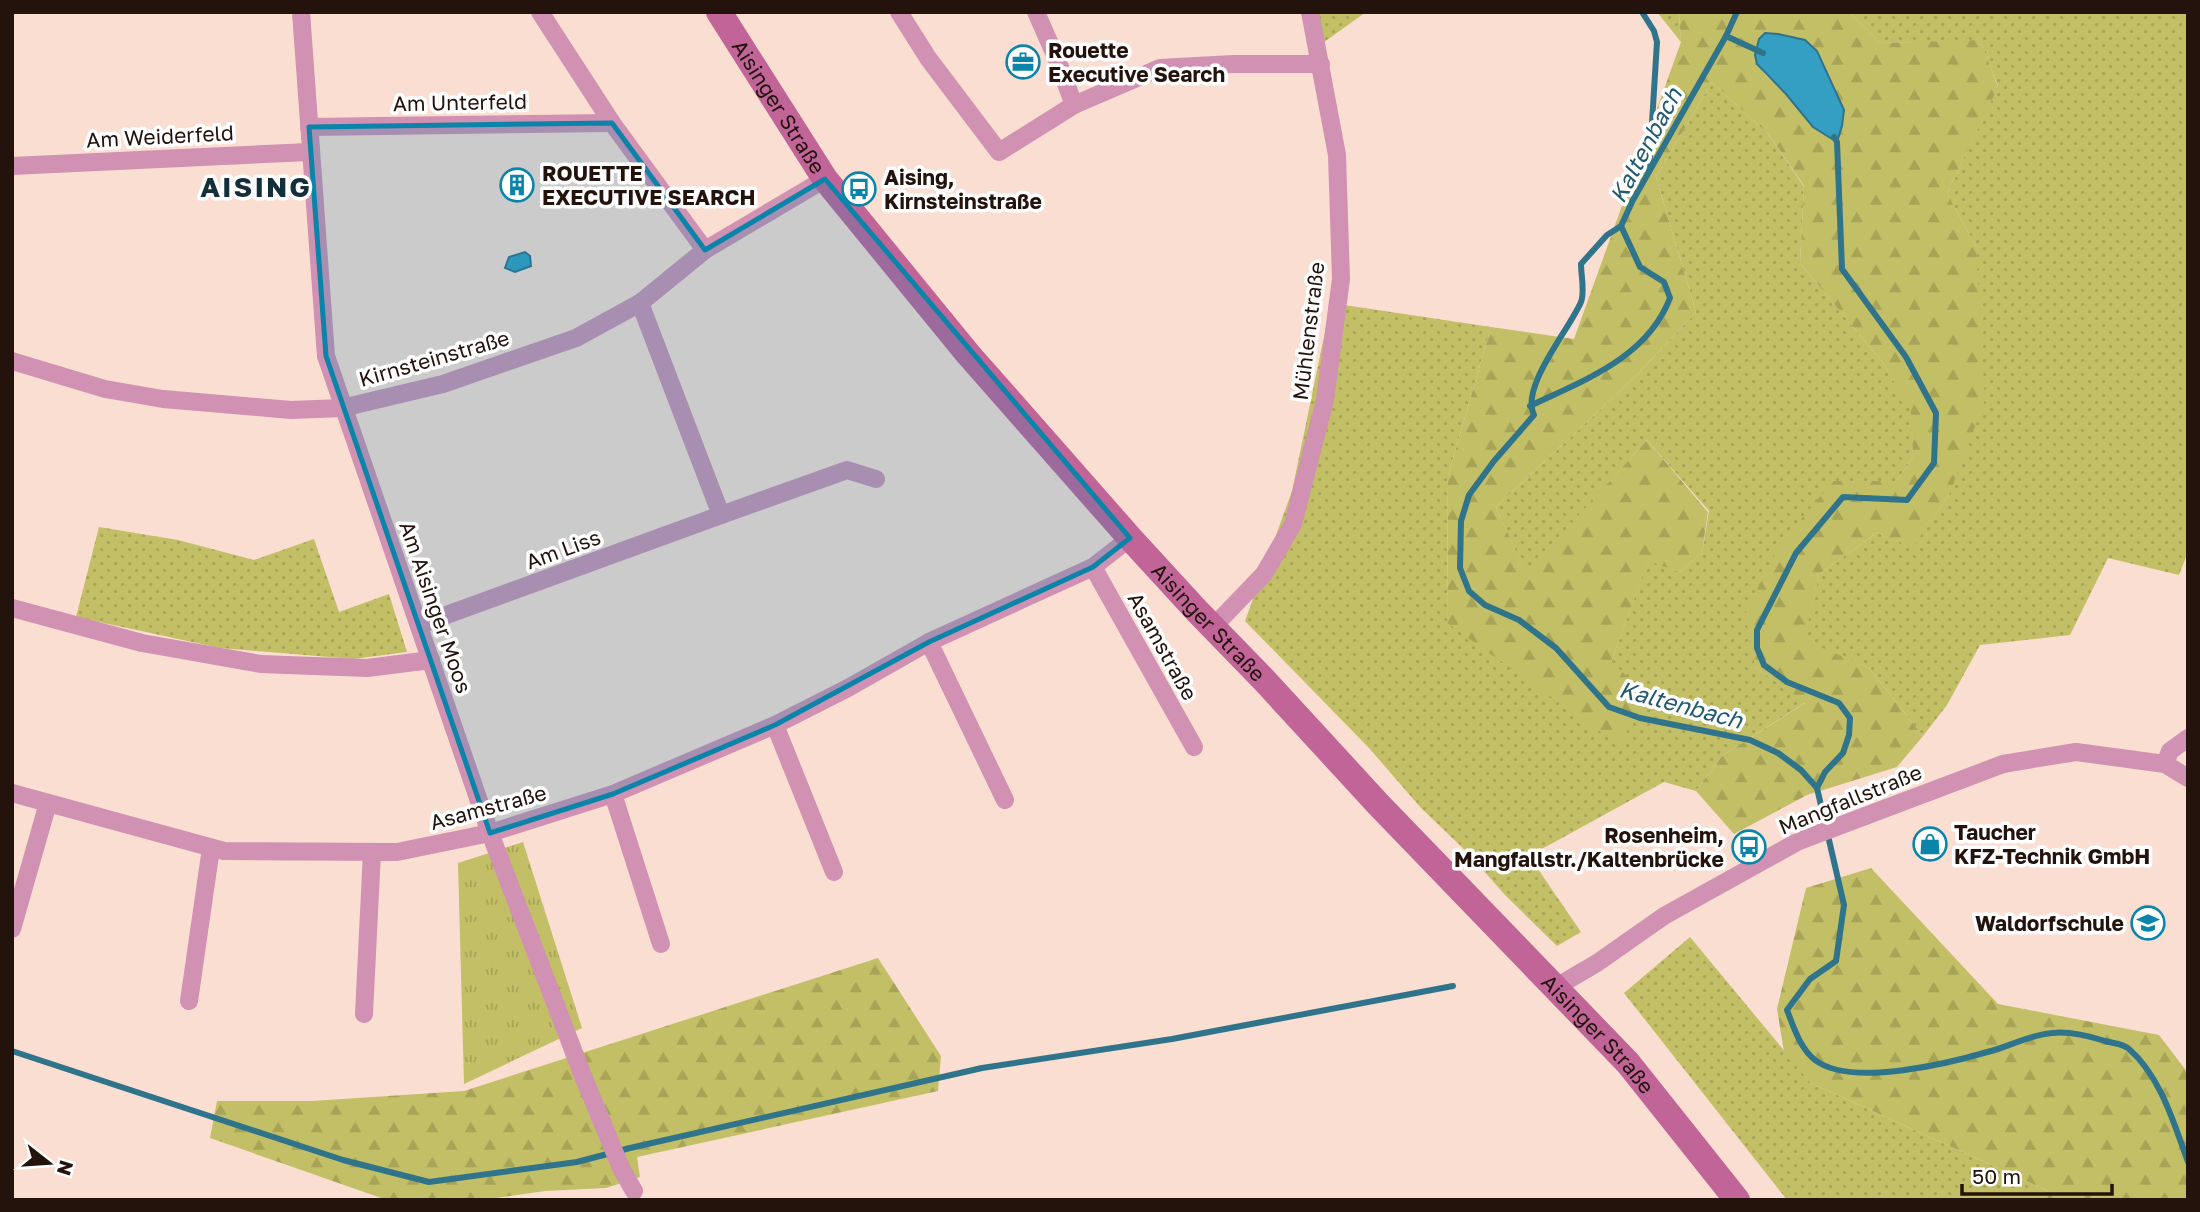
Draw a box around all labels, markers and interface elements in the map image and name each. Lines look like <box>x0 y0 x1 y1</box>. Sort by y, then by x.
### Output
street label: Aisinger Straße <box>727 35 831 178</box>
place label: Rouette Executive Search <box>1048 37 1225 87</box>
office icon: Rouette Executive Search <box>1004 43 1042 81</box>
water label: Kaltenbach <box>1603 82 1687 207</box>
street label: Am Unterfeld <box>393 88 527 116</box>
street label: Am Weiderfeld <box>86 119 234 153</box>
place label: ROUETTE EXECUTIVE SEARCH <box>542 160 755 210</box>
place label: Aising, Kirnsteinstraße <box>884 164 1042 214</box>
building icon: ROUETTE EXECUTIVE SEARCH <box>498 166 536 204</box>
district label: AISING <box>200 170 312 203</box>
bus stop icon: Aising, Kirnsteinstraße <box>840 170 878 208</box>
street label: Mühlenstraße <box>1287 260 1329 402</box>
street label: Kirnsteinstraße <box>356 324 512 392</box>
street label: Am Aisinger Moos <box>394 518 478 696</box>
street label: Am Liss <box>522 523 604 575</box>
street label: Aisinger Straße <box>1146 557 1271 687</box>
street label: Asamstraße <box>1123 588 1203 704</box>
water label: Kaltenbach <box>1617 674 1746 734</box>
street label: Mangfallstraße <box>1775 758 1925 840</box>
street label: Asamstraße <box>427 779 549 835</box>
place label: Taucher KFZ-Technik GmbH <box>1954 819 2150 869</box>
place label: Rosenheim, Mangfallstr./Kaltenbrücke <box>1454 822 1724 872</box>
shop icon: Taucher KFZ-Technik GmbH <box>1911 825 1949 863</box>
bus stop icon: Rosenheim, Mangfallstr./Kaltenbrücke <box>1730 828 1768 866</box>
school or university icon: Waldorfschule <box>2129 904 2167 942</box>
place label: Waldorfschule <box>1975 910 2124 936</box>
street label: Aisinger Straße <box>1536 969 1660 1099</box>
north arrow <box>14 1128 84 1198</box>
scale bar <box>1962 1152 2112 1196</box>
text: N <box>53 1158 79 1178</box>
text: 50 m <box>1972 1163 2021 1189</box>

